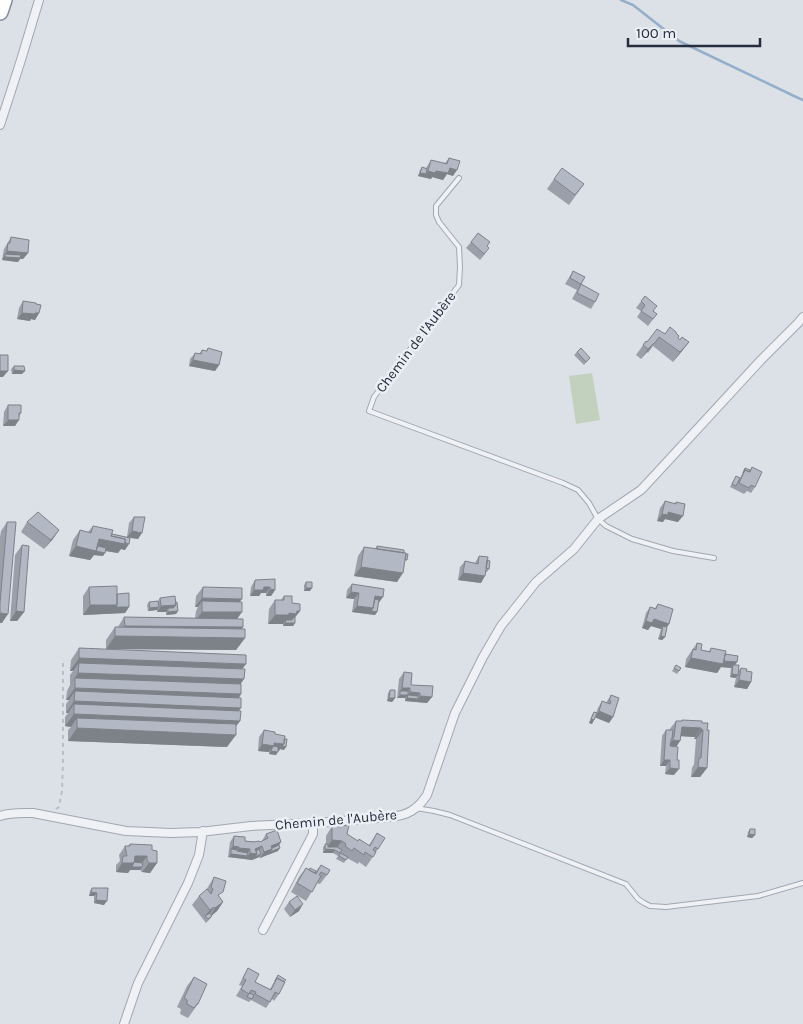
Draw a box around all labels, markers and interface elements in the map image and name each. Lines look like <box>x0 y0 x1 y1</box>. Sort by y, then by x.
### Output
scale bar <box>628 15 760 47</box>
text: 100 m <box>636 24 676 42</box>
street label: Chemin de l'Aubère <box>372 288 460 396</box>
street label: Chemin de l'Aubère <box>274 806 398 834</box>

